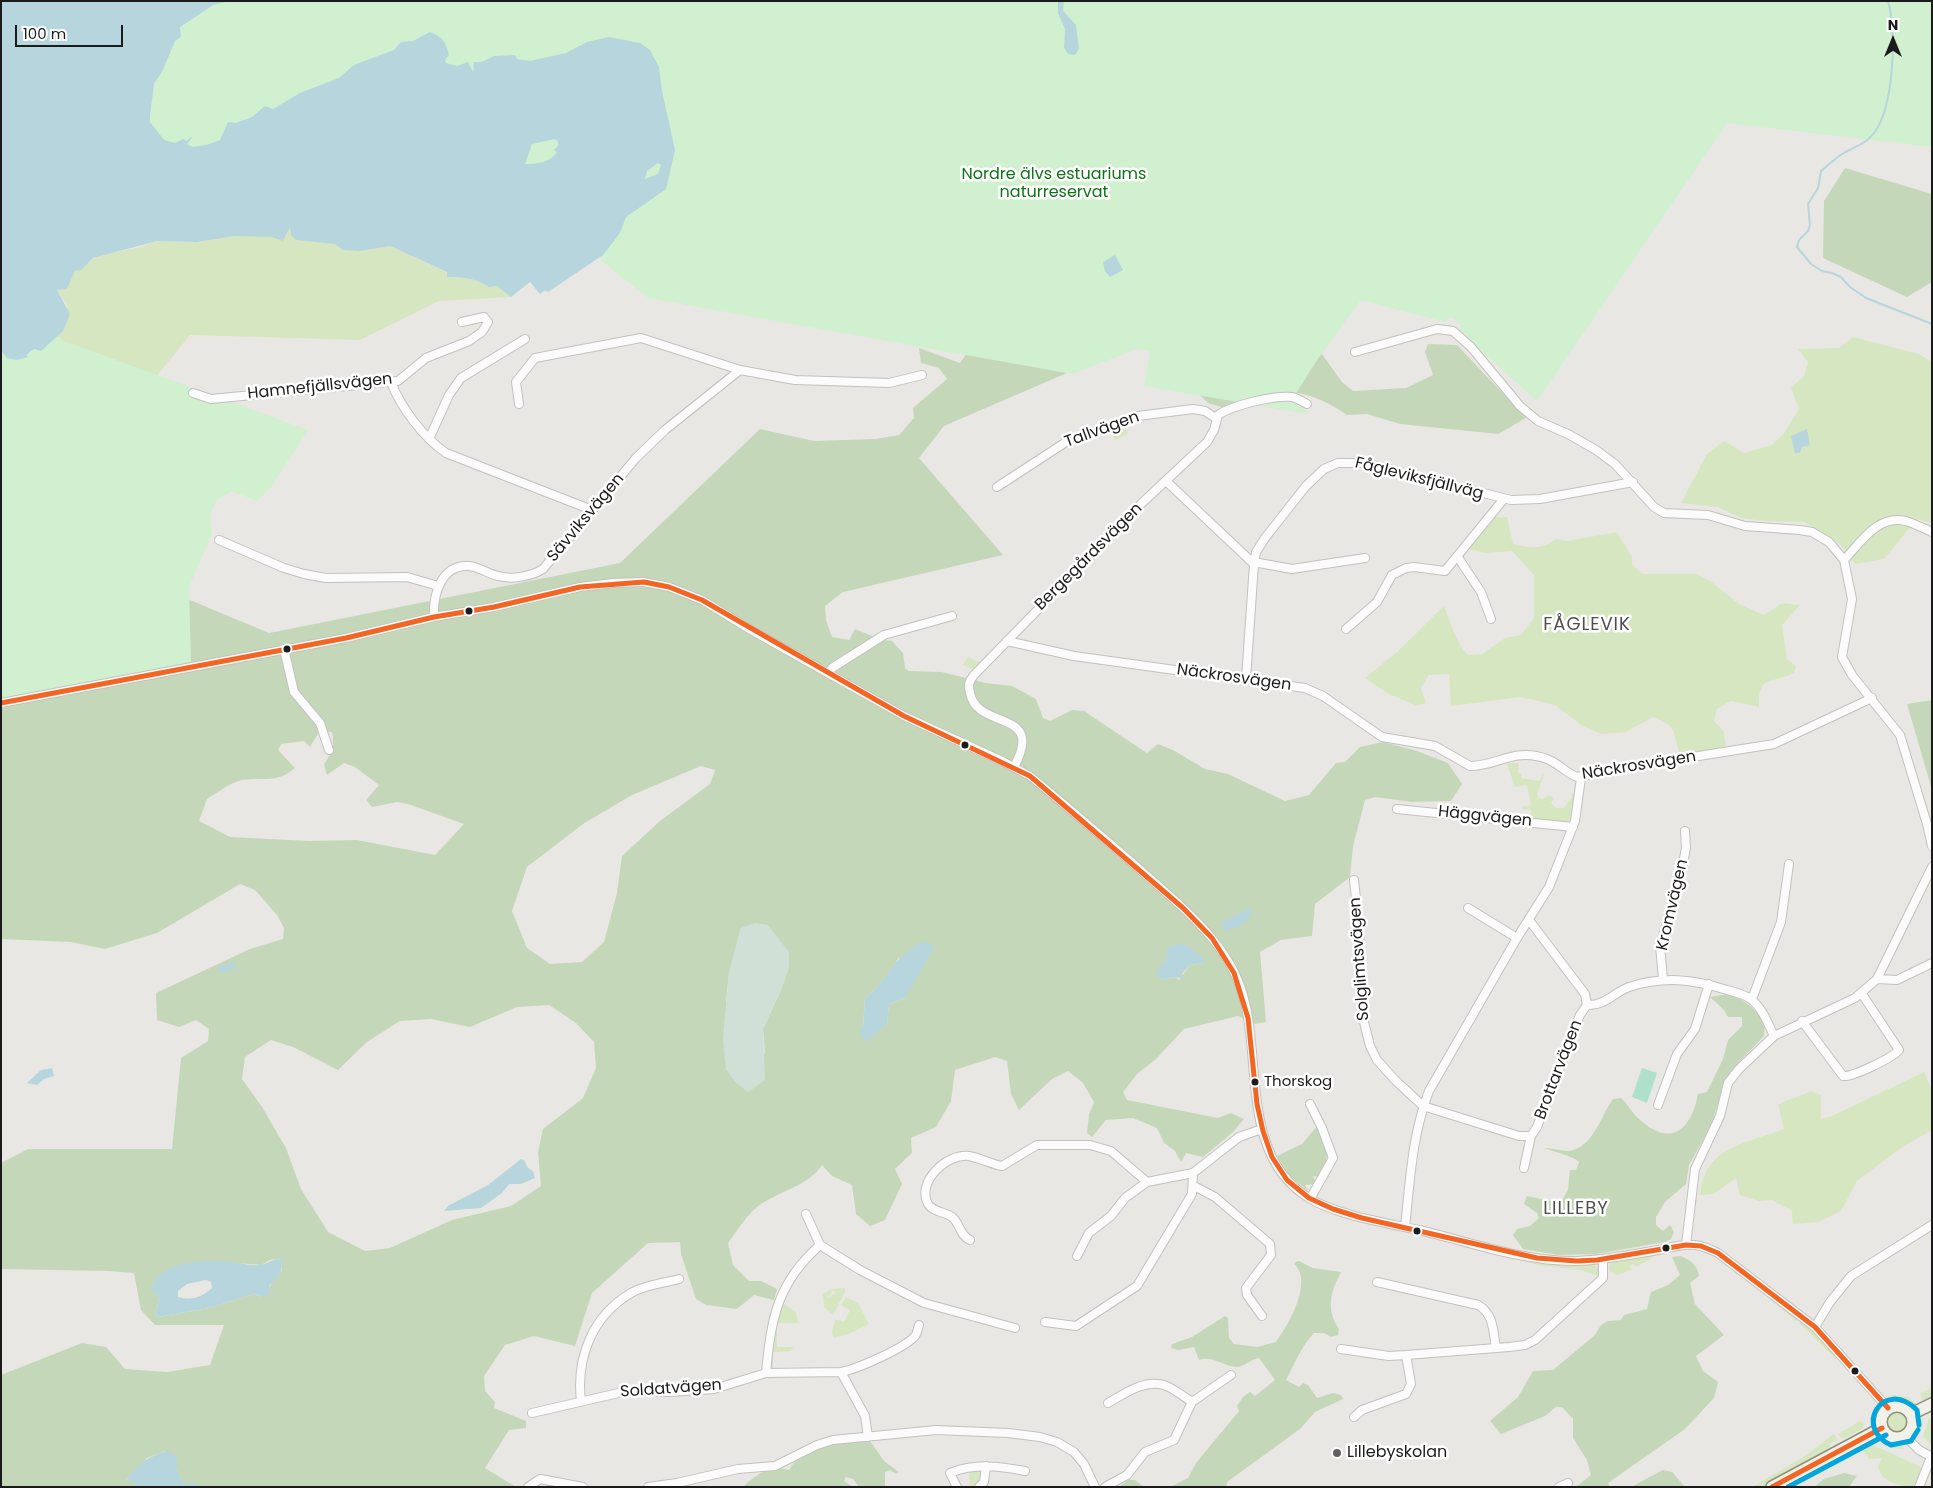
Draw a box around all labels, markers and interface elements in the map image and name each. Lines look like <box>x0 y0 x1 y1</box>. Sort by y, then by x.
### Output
scale bar <box>18 15 125 47</box>
north arrow <box>1868 15 1918 65</box>
text: N <box>1888 15 1898 35</box>
text: 100 m <box>23 23 66 44</box>
park label: Nordre älvs estuariums naturreservat <box>962 165 1146 203</box>
street label: Hamnefjällsvägen <box>247 370 393 404</box>
street label: Tallvägen <box>1062 408 1142 452</box>
street label: Fågleviksfjällväg <box>1353 454 1485 504</box>
street label: Sävviksvägen <box>543 470 629 566</box>
street label: Bergegårdsvägen <box>1031 499 1147 615</box>
unlabelled marker <box>464 606 474 616</box>
district label: FÅGLEVIK <box>1542 614 1632 636</box>
unlabelled marker <box>282 644 292 654</box>
street label: Näckrosvägen <box>1176 660 1292 696</box>
unlabelled marker <box>960 740 970 750</box>
street label: Näckrosvägen <box>1581 747 1697 785</box>
street label: Häggvägen <box>1437 803 1533 831</box>
street label: Kromvägen <box>1653 858 1693 952</box>
street label: Solglimtsvägen <box>1346 897 1374 1021</box>
street label: Brottarvägen <box>1531 1017 1587 1123</box>
place label: Thorskog <box>1264 1073 1332 1091</box>
marker: Thorskog <box>1250 1077 1260 1087</box>
district label: LILLEBY <box>1542 1198 1610 1220</box>
unlabelled marker <box>1412 1226 1422 1236</box>
unlabelled marker <box>1661 1243 1671 1253</box>
unlabelled marker <box>1850 1366 1860 1376</box>
street label: Soldatvägen <box>620 1376 722 1402</box>
place label: Lillebyskolan <box>1347 1443 1447 1463</box>
marker: Lillebyskolan <box>1331 1447 1343 1459</box>

